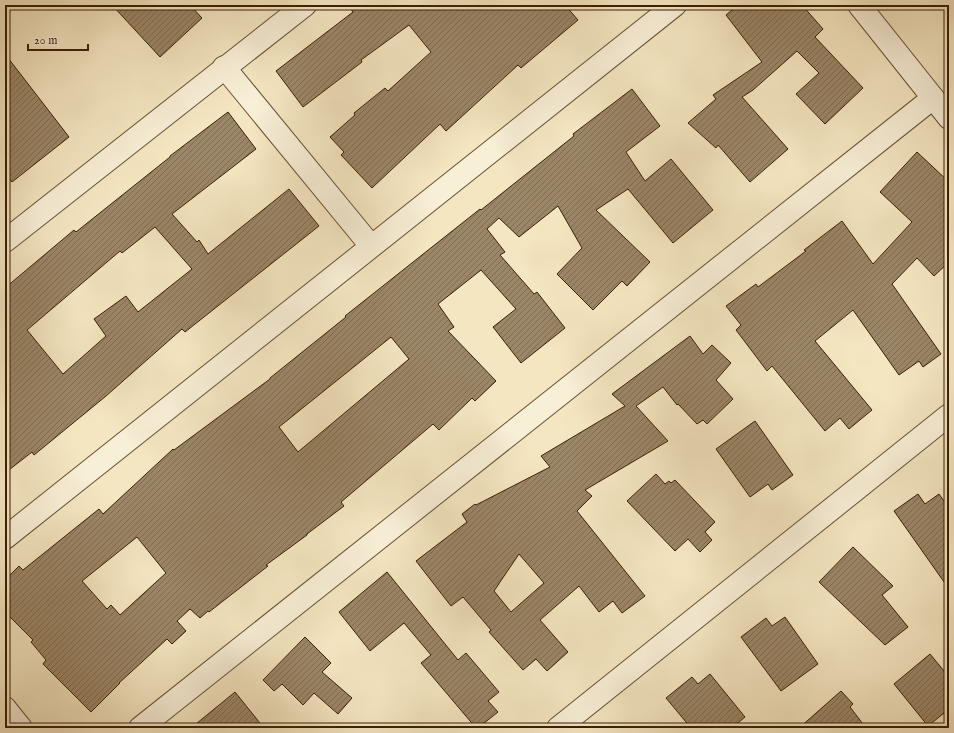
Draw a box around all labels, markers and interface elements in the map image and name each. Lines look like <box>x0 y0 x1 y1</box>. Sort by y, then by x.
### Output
scale bar <box>28 26 88 52</box>
text: 20 m <box>34 33 57 48</box>

